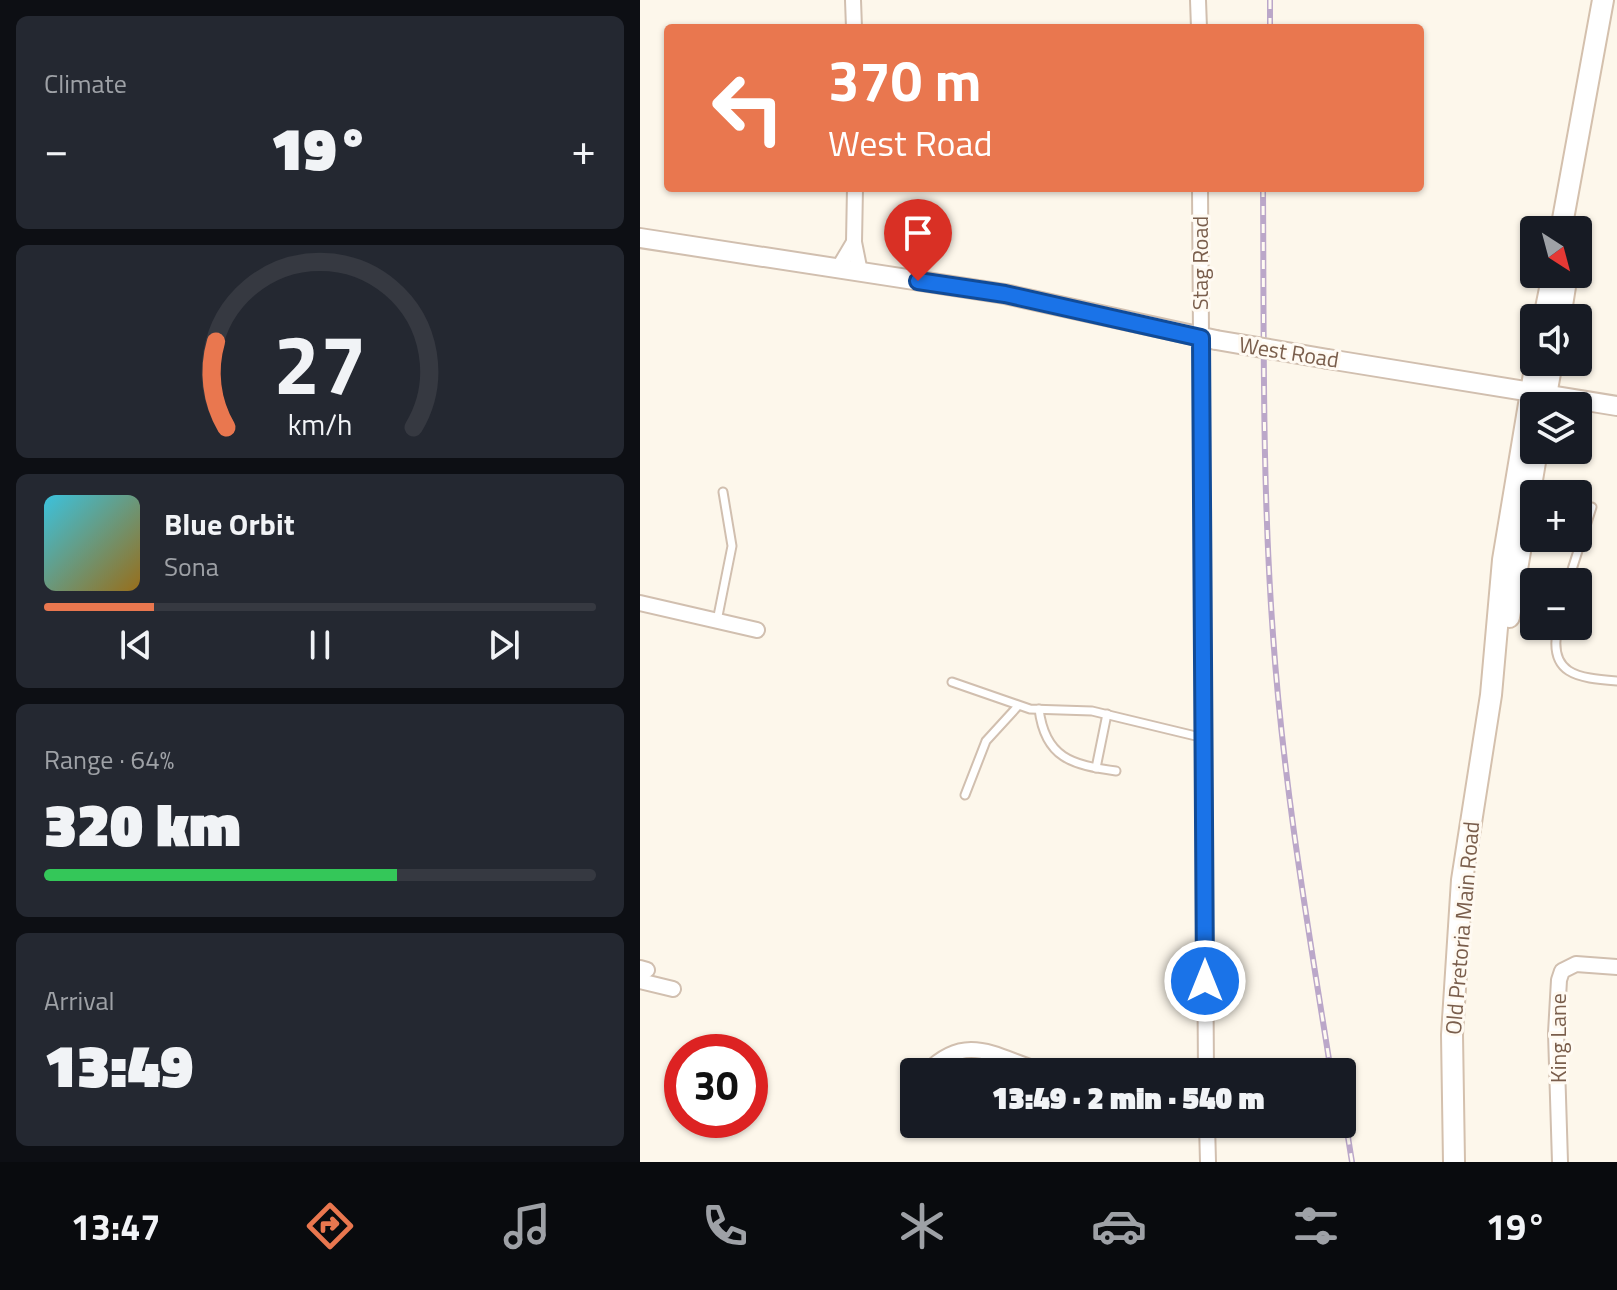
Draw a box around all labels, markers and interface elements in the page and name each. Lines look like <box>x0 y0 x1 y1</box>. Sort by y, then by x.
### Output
text: 370 m <box>828 38 981 123</box>
icon: left <box>696 56 800 160</box>
text: Climate <box>44 64 127 103</box>
text: 19° <box>271 102 370 193</box>
text: − <box>44 115 69 182</box>
text: + <box>571 115 596 182</box>
text: West Road <box>828 115 993 170</box>
pin <box>884 199 952 281</box>
icon: arrive <box>896 211 940 255</box>
street label: Stag Road <box>1183 216 1217 310</box>
north arrow <box>1520 216 1592 288</box>
map controls <box>1520 216 1592 640</box>
text: 27 <box>273 299 367 425</box>
button: sound <box>1520 304 1592 376</box>
street label: West Road <box>1237 327 1341 377</box>
button: layers <box>1520 392 1592 464</box>
text: km/h <box>288 403 352 446</box>
button: + <box>1520 480 1592 552</box>
text: Blue Orbit <box>164 501 295 547</box>
text: Sona <box>164 547 219 586</box>
button: − <box>1520 568 1592 640</box>
icon: previous <box>114 623 158 667</box>
icon: pause <box>298 623 342 667</box>
icon: next <box>482 623 526 667</box>
text: Range · 64% <box>44 740 174 779</box>
text: 320 km <box>44 778 241 869</box>
street label: Old Pretoria Main Road <box>1436 820 1488 1036</box>
position arrow <box>1163 939 1247 1023</box>
text: Arrival <box>44 981 115 1020</box>
street label: King Lane <box>1541 993 1575 1083</box>
text: 13:49 <box>44 1019 193 1110</box>
speed limit sign: 30 <box>664 1034 768 1138</box>
text: 13:49 · 2 min · 540 m <box>992 1075 1264 1121</box>
icon: directions <box>302 1198 358 1254</box>
icon: music <box>499 1198 555 1254</box>
icon: phone <box>697 1198 753 1254</box>
icon: climate <box>894 1198 950 1254</box>
icon: car <box>1091 1198 1147 1254</box>
icon: filters <box>1288 1198 1344 1254</box>
text: 13:47 <box>71 1199 161 1254</box>
text: 19° <box>1486 1199 1546 1254</box>

